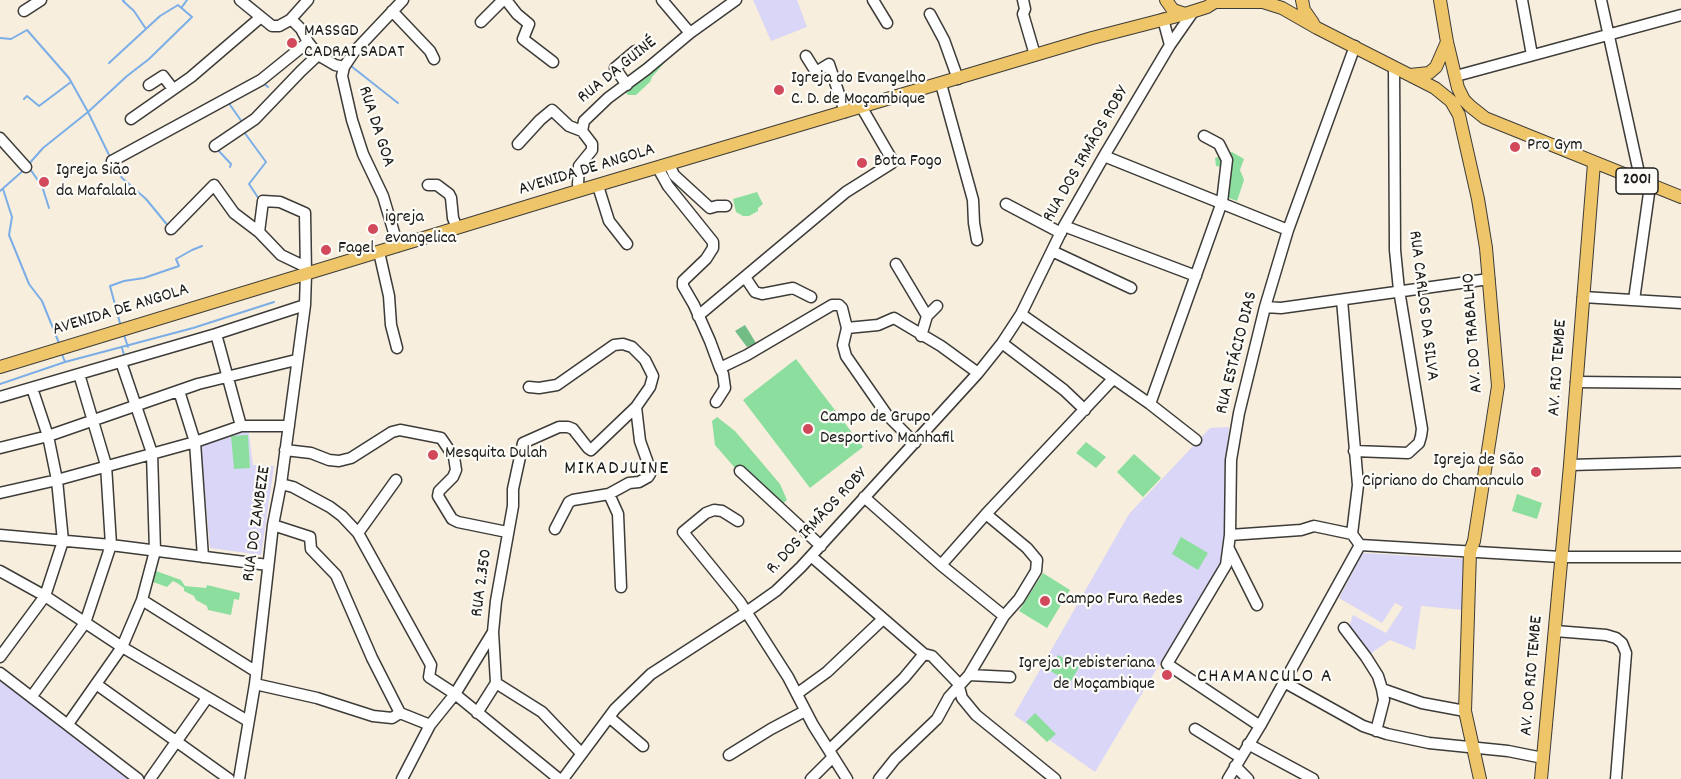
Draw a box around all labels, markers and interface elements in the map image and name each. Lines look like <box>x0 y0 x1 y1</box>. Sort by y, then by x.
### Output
place label: MASSGD CADRAI SADAT <box>304 22 404 64</box>
street label: RUA DA GUINÉ <box>574 33 662 109</box>
marker: MASSGD CADRAI SADAT <box>285 36 299 50</box>
place label: Igreja do Evangelho C. D. de Moçambique <box>791 69 926 112</box>
marker: Igreja do Evangelho C. D. de Moçambique <box>772 83 786 97</box>
street label: RUA DOS IRMÃOS ROBY <box>1039 83 1135 227</box>
street label: RUA DA GOA <box>352 84 398 170</box>
place label: Pro Gym <box>1527 136 1583 158</box>
street label: AVENIDA DE ANGOLA <box>516 140 658 202</box>
marker: Pro Gym <box>1508 140 1522 154</box>
place label: Bota Fogo <box>874 152 942 174</box>
marker: Bota Fogo <box>855 156 869 170</box>
place label: Igreja Sião da Mafalala <box>56 161 136 204</box>
road number: 2001 <box>1616 168 1658 194</box>
marker: Igreja Sião da Mafalala <box>37 175 51 189</box>
place label: igreja evangelica <box>385 208 456 250</box>
marker: igreja evangelica <box>366 222 380 236</box>
street label: RUA CARLOS DA SILVA <box>1402 230 1442 382</box>
place label: Fagel <box>338 239 375 261</box>
marker: Fagel <box>319 243 333 257</box>
street label: AV. DO TRABALHO <box>1459 272 1489 394</box>
street label: AVENIDA DE ANGOLA <box>50 280 192 342</box>
street label: RUA ESTÁCIO DIAS <box>1212 289 1264 417</box>
street label: AV. RIO TEMBE <box>1545 319 1573 417</box>
place label: Campo de Grupo Desportivo Manhafil <box>820 408 954 450</box>
marker: Campo de Grupo Desportivo Manhafil <box>801 422 815 436</box>
place label: Mesquita Dulah <box>445 444 547 466</box>
marker: Mesquita Dulah <box>426 448 440 462</box>
place label: Igreja de São Cipriano do Chamanculo <box>1362 451 1524 494</box>
district label: MIKADJUINE <box>564 458 670 482</box>
street label: R. DOS IRMÃOS ROBY <box>763 464 873 580</box>
street label: RUA DO ZAMBEZE <box>239 465 277 583</box>
marker: Igreja de São Cipriano do Chamanculo <box>1529 465 1543 479</box>
street label: RUA 2.350 <box>468 548 498 618</box>
place label: Campo Fura Redes <box>1057 590 1183 612</box>
marker: Campo Fura Redes <box>1038 594 1052 608</box>
street label: AV. DO RIO TEMBE <box>1517 615 1549 737</box>
place label: Igreja Prebisteriana de Moçambique <box>1018 654 1155 696</box>
district label: CHAMANCULO A <box>1197 666 1333 690</box>
marker: Igreja Prebisteriana de Moçambique <box>1160 668 1174 682</box>

